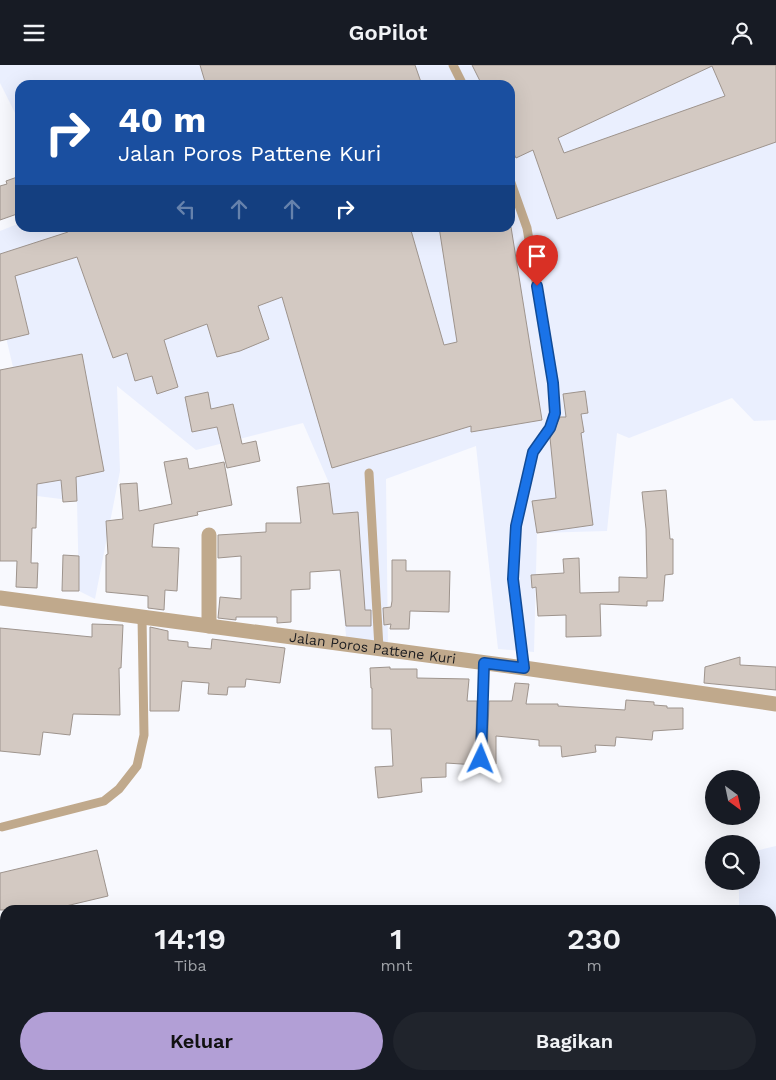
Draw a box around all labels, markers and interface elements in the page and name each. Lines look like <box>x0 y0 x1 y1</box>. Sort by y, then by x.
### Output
icon: menu <box>20 19 48 47</box>
icon: person <box>728 19 756 47</box>
text: GoPilot <box>349 20 427 45</box>
text: 40 m <box>118 99 206 141</box>
icon: right <box>35 100 100 165</box>
text: Jalan Poros Pattene Kuri <box>118 141 381 166</box>
icon: left <box>172 195 200 223</box>
icon: ahead <box>225 195 253 223</box>
icon: ahead <box>278 195 306 223</box>
icon: right <box>331 195 359 223</box>
pin <box>516 235 558 286</box>
icon: arrive <box>523 242 551 270</box>
street label: Jalan Poros Pattene Kuri <box>288 629 457 667</box>
position arrow <box>454 732 506 784</box>
north arrow <box>705 770 760 825</box>
map controls <box>705 770 760 890</box>
button: search <box>705 835 760 890</box>
text: 14:19 <box>155 921 226 956</box>
text: 1 <box>390 921 403 956</box>
text: 230 <box>567 921 621 956</box>
text: Tiba <box>174 956 207 975</box>
text: mnt <box>381 956 412 975</box>
text: m <box>587 956 602 975</box>
button: Keluar <box>20 1012 383 1070</box>
button: Bagikan <box>393 1012 756 1070</box>

